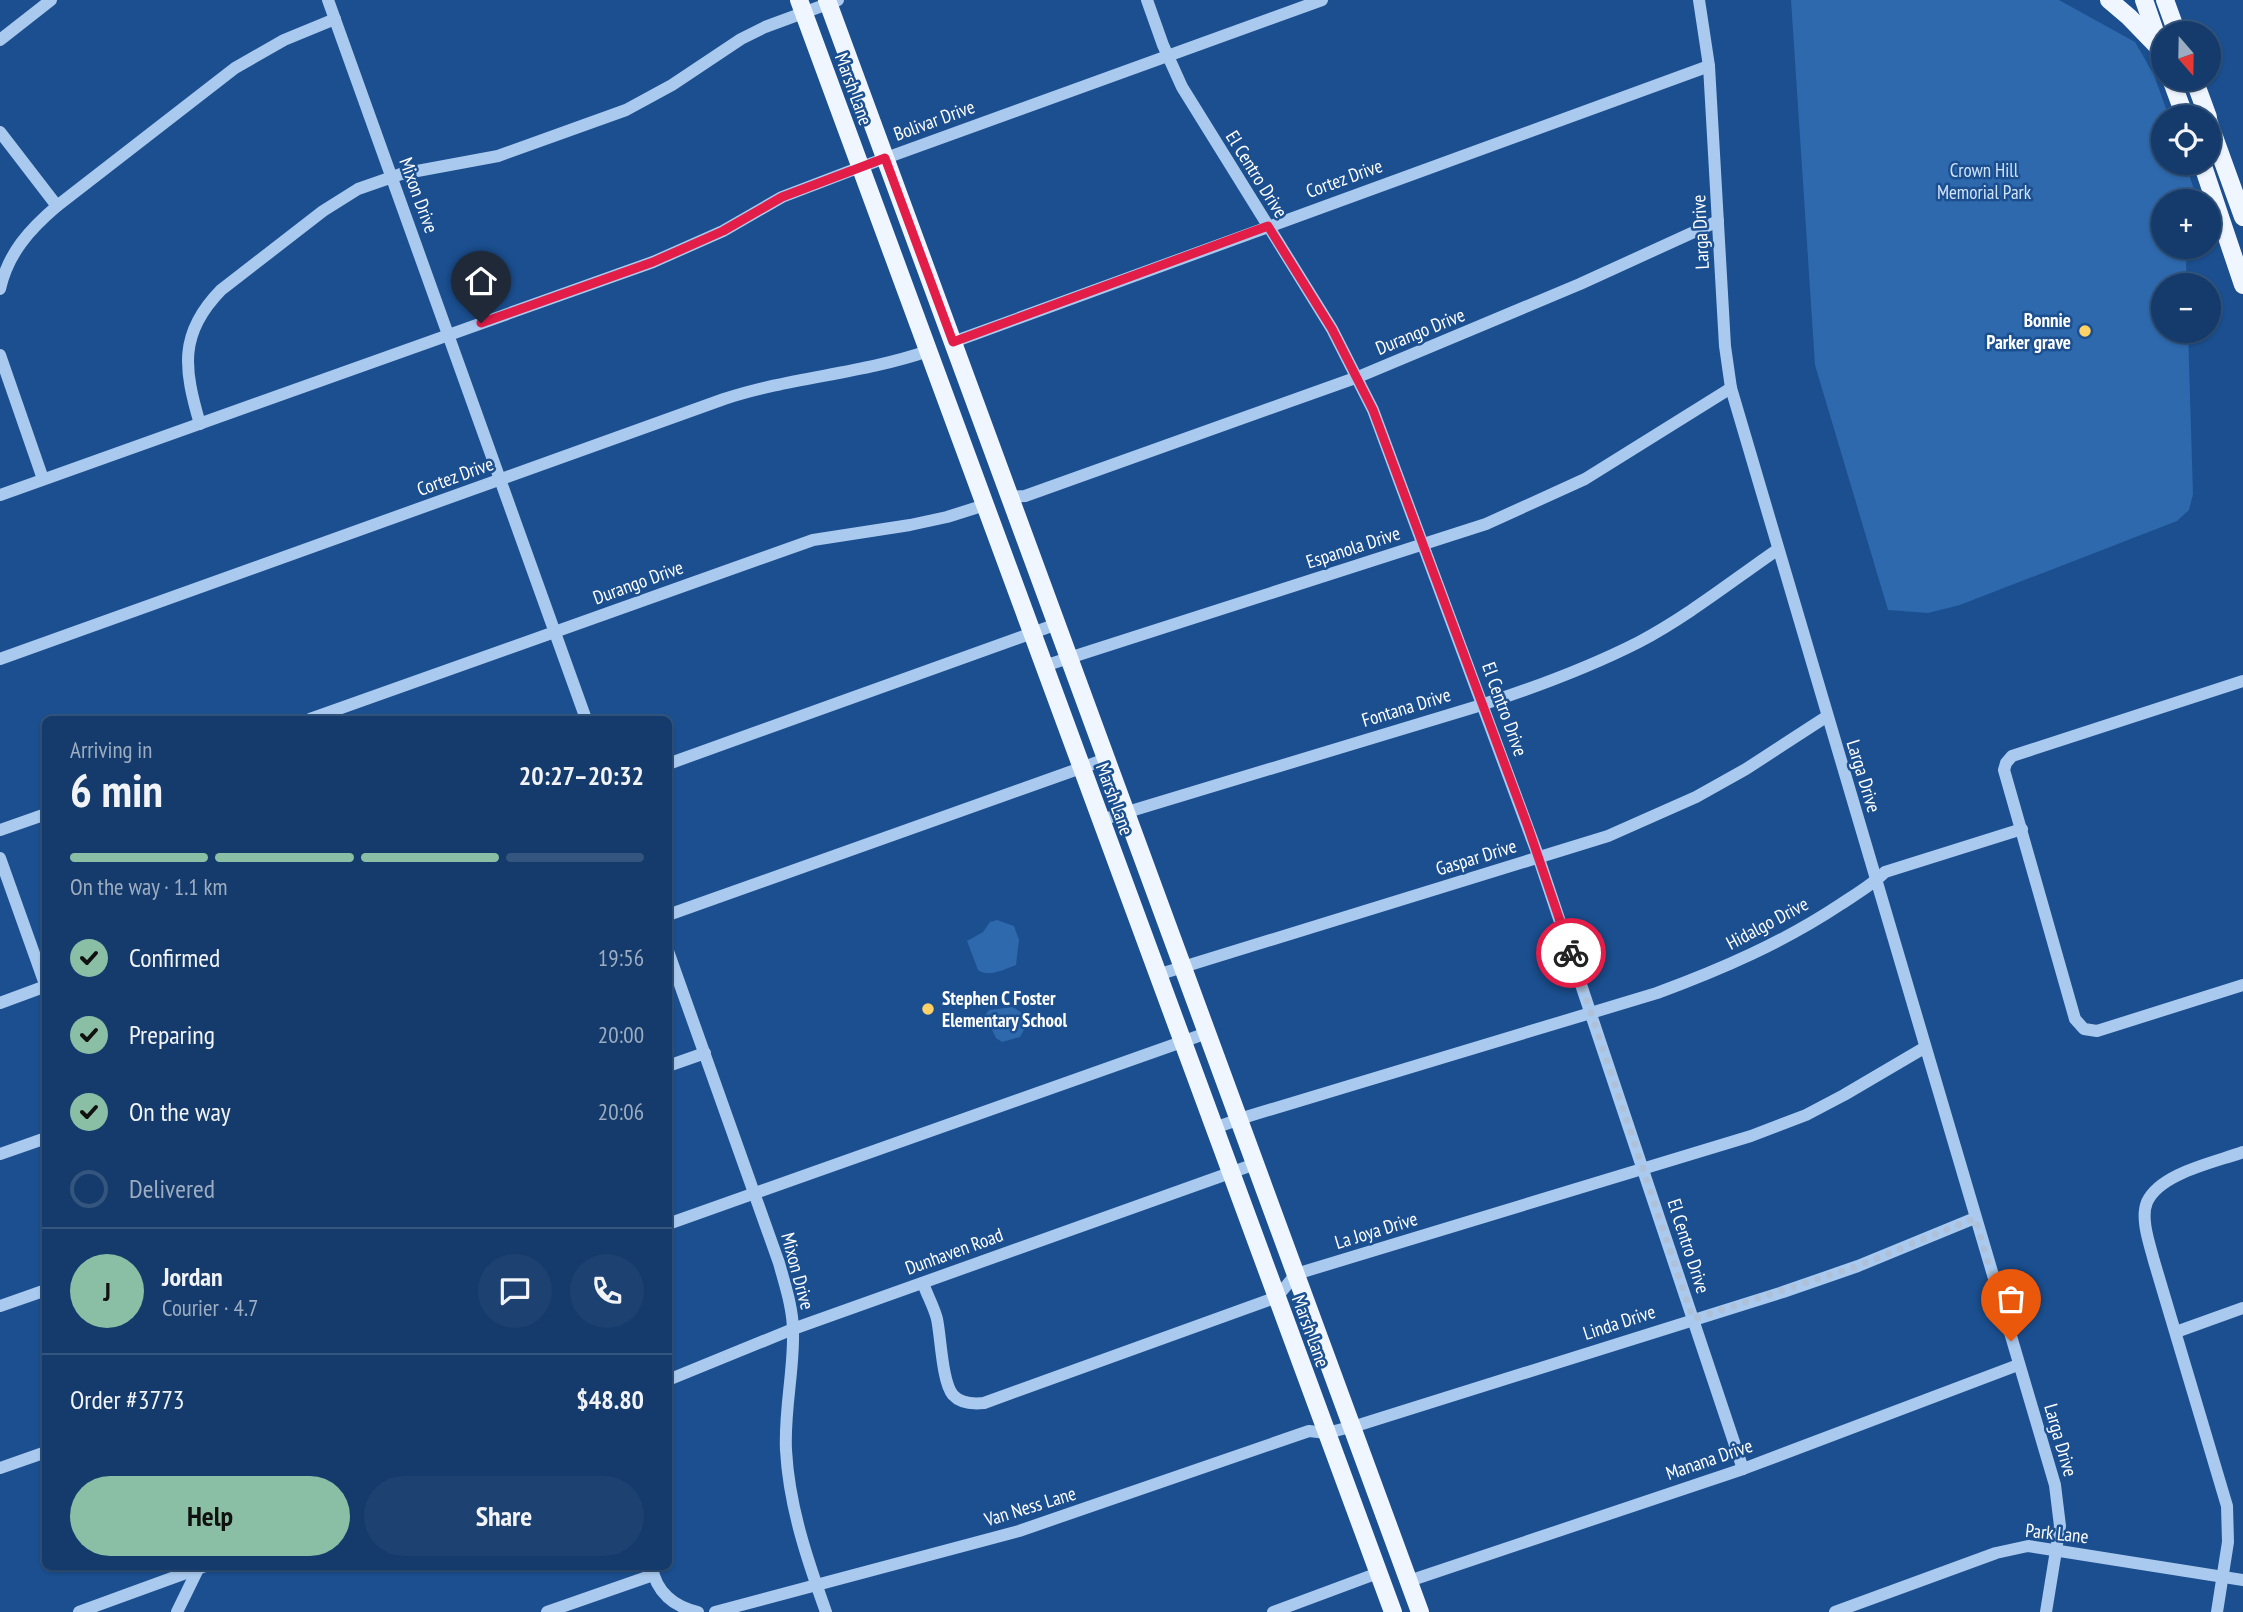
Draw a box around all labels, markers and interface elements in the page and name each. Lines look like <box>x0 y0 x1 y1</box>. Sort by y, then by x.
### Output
north arrow <box>2151 21 2221 91</box>
map controls <box>2151 21 2221 343</box>
street label: Marsh Lane <box>830 50 878 129</box>
street label: Bolivar Drive <box>890 94 978 146</box>
button: locate <box>2151 105 2221 175</box>
street label: El Centro Drive <box>1221 126 1293 222</box>
street label: Cortez Drive <box>1302 153 1386 203</box>
street label: Mixon Drive <box>394 154 444 236</box>
park label: Crown Hill Memorial Park <box>1937 158 2032 204</box>
button: + <box>2151 189 2221 259</box>
street label: Larga Drive <box>1686 194 1714 270</box>
pin <box>451 251 511 323</box>
icon: home <box>462 262 500 300</box>
button: − <box>2151 273 2221 343</box>
street label: Durango Drive <box>1372 302 1468 360</box>
place label: Bonnie Parker grave <box>1986 308 2071 354</box>
marker: Bonnie Parker grave <box>2077 323 2093 339</box>
street label: Cortez Drive <box>413 451 497 501</box>
street label: Espanola Drive <box>1303 520 1403 573</box>
street label: Durango Drive <box>590 555 687 609</box>
street label: El Centro Drive <box>1477 659 1533 759</box>
street label: Fontana Drive <box>1359 682 1454 732</box>
text: Arriving in <box>70 735 152 764</box>
street label: Larga Drive <box>1842 737 1886 815</box>
text: 20:27–20:32 <box>519 759 644 792</box>
text: 6 min <box>70 760 163 820</box>
street label: Marsh Lane <box>1091 760 1139 839</box>
street label: Gaspar Drive <box>1433 833 1519 881</box>
text: On the way · 1.1 km <box>70 872 227 901</box>
street label: Hidalgo Drive <box>1722 891 1812 955</box>
courier <box>1536 918 1606 988</box>
icon: bike <box>1552 934 1590 972</box>
icon: check <box>70 939 108 977</box>
text: Confirmed <box>129 941 220 974</box>
text: 19:56 <box>598 943 644 972</box>
place label: Stephen C Foster Elementary School <box>942 986 1067 1032</box>
marker: Stephen C Foster Elementary School <box>920 1001 936 1017</box>
icon: check <box>70 1016 108 1054</box>
text: Preparing <box>129 1018 215 1051</box>
text: 20:00 <box>598 1020 644 1049</box>
icon: check <box>70 1093 108 1131</box>
text: On the way <box>129 1095 231 1128</box>
text: 20:06 <box>598 1097 644 1126</box>
text: Delivered <box>129 1172 215 1205</box>
street label: El Centro Drive <box>1662 1196 1716 1297</box>
street label: La Joya Drive <box>1332 1206 1420 1254</box>
street label: Dunhaven Road <box>902 1222 1006 1280</box>
street label: Mixon Drive <box>776 1230 820 1312</box>
button: chat <box>478 1254 552 1328</box>
button: phone <box>570 1254 644 1328</box>
text: Jordan <box>162 1260 223 1293</box>
pin <box>1981 1269 2041 1341</box>
text: J <box>103 1275 111 1308</box>
icon: bag <box>1992 1280 2030 1318</box>
street label: Marsh Lane <box>1287 1292 1335 1371</box>
text: Courier · 4.7 <box>162 1293 258 1322</box>
street label: Linda Drive <box>1580 1299 1658 1345</box>
text: Order #3773 <box>70 1383 185 1416</box>
text: $48.80 <box>576 1383 644 1416</box>
street label: Larga Drive <box>2039 1401 2083 1479</box>
street label: Manana Drive <box>1662 1433 1756 1485</box>
button: Help <box>70 1476 350 1556</box>
button: Share <box>364 1476 644 1556</box>
street label: Van Ness Lane <box>980 1481 1079 1532</box>
street label: Park Lane <box>2024 1518 2090 1548</box>

